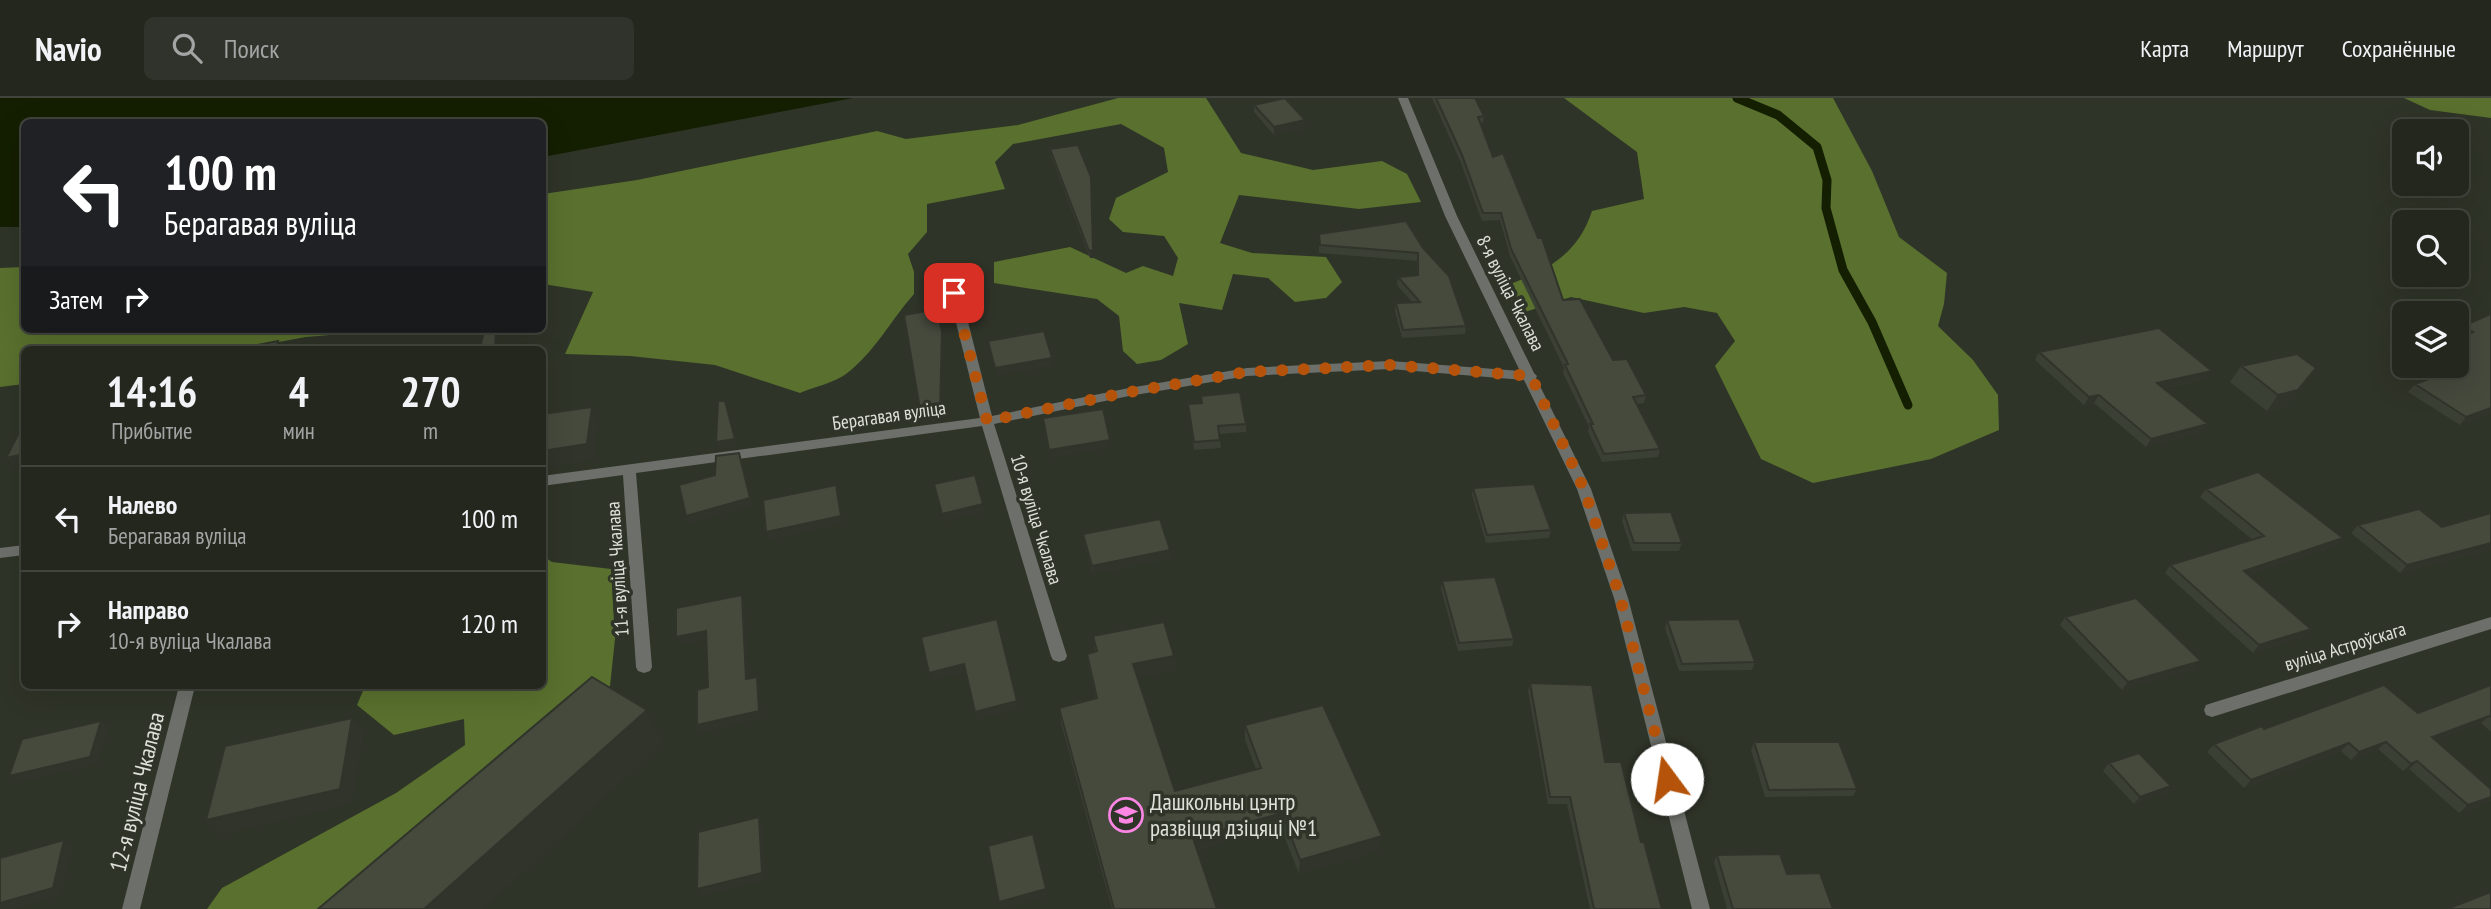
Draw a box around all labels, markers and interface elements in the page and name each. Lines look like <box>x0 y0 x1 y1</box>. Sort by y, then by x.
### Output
search box <box>144 17 634 80</box>
text: Navio <box>35 27 102 70</box>
icon: search <box>168 29 206 67</box>
text: Поиск <box>224 32 279 65</box>
text: Карта <box>2140 33 2189 64</box>
text: Маршрут <box>2227 33 2304 64</box>
text: Сохранённые <box>2342 33 2456 64</box>
map controls <box>2392 119 2469 378</box>
button: sound <box>2392 119 2469 196</box>
text: 100 m <box>164 140 277 204</box>
icon: left <box>49 147 140 238</box>
text: Берагавая вуліца <box>164 202 357 244</box>
button: search <box>2392 210 2469 287</box>
street label: 8-я вуліца Чкалава <box>1472 231 1550 355</box>
pin <box>924 263 984 323</box>
icon: arrive <box>935 274 973 312</box>
icon: right <box>117 280 155 318</box>
text: Затем <box>49 283 103 316</box>
button: layers <box>2392 301 2469 378</box>
text: 14:16 <box>106 364 197 419</box>
text: 4 <box>289 364 309 419</box>
text: 270 <box>400 364 461 419</box>
street label: Берагавая вуліца <box>831 395 947 435</box>
text: Прибытие <box>111 416 193 445</box>
text: мин <box>283 416 315 445</box>
text: m <box>423 416 438 445</box>
street label: 10-я вуліца Чкалава <box>1006 451 1068 587</box>
text: Налево <box>108 488 177 521</box>
icon: left <box>49 500 87 538</box>
street label: 11-я вуліца Чкалава <box>600 501 634 637</box>
text: 100 m <box>460 502 518 535</box>
text: Берагавая вуліца <box>108 521 247 550</box>
text: Направо <box>108 593 189 626</box>
icon: right <box>49 605 87 643</box>
text: 120 m <box>460 607 518 640</box>
street label: вуліца Астроўскага <box>2281 616 2409 676</box>
text: 10-я вуліца Чкалава <box>108 626 272 655</box>
street label: 12-я вуліца Чкалава <box>103 709 170 875</box>
position arrow <box>1630 742 1704 816</box>
place label: Дашкольны цэнтр развіцця дзіцяці №1 <box>1150 787 1317 842</box>
school or university icon: Дашкольны цэнтр развіцця дзіцяці №1 <box>1107 796 1145 834</box>

